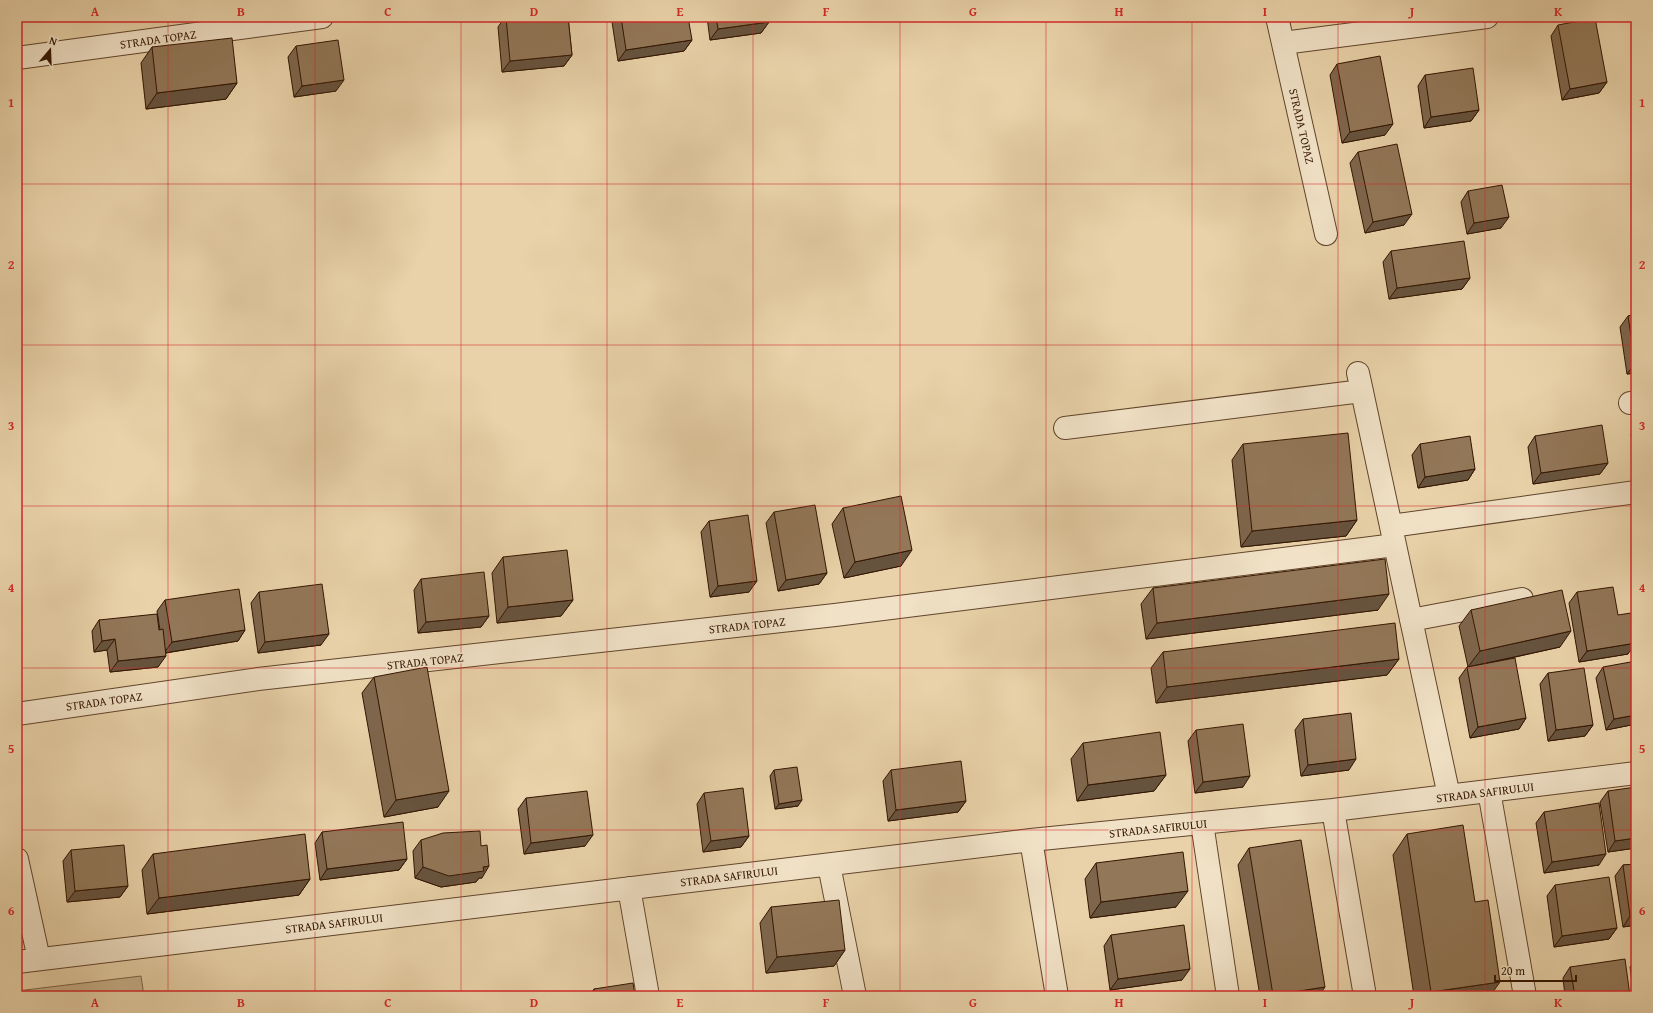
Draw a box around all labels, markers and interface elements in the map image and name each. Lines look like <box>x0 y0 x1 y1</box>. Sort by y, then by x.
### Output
text: A <box>91 2 100 21</box>
text: B <box>237 2 245 21</box>
text: C <box>384 2 392 21</box>
text: D <box>530 2 538 21</box>
text: E <box>677 2 684 21</box>
text: F <box>823 2 830 21</box>
text: G <box>969 2 977 21</box>
text: H <box>1114 2 1124 21</box>
text: I <box>1263 2 1267 21</box>
text: J <box>1408 2 1415 21</box>
text: K <box>1554 2 1563 21</box>
street label: STRADA TOPAZ <box>119 25 197 53</box>
north arrow <box>30 30 70 70</box>
text: N <box>47 32 60 50</box>
street label: STRADA TOPAZ <box>1285 87 1319 165</box>
text: 1 <box>8 93 14 112</box>
text: 1 <box>1639 93 1645 112</box>
text: 2 <box>8 255 15 274</box>
text: 2 <box>1639 255 1646 274</box>
text: 3 <box>8 416 14 435</box>
text: 3 <box>1639 416 1645 435</box>
text: 4 <box>8 578 15 597</box>
text: 4 <box>1639 578 1646 597</box>
street label: STRADA TOPAZ <box>708 613 786 637</box>
street label: STRADA TOPAZ <box>386 649 464 673</box>
street label: STRADA TOPAZ <box>65 687 143 715</box>
text: 5 <box>8 739 15 758</box>
text: 5 <box>1639 739 1646 758</box>
street label: STRADA SAFIRULUI <box>1435 778 1535 806</box>
street label: STRADA SAFIRULUI <box>1108 814 1208 842</box>
street label: STRADA SAFIRULUI <box>679 862 779 890</box>
text: 6 <box>8 901 15 920</box>
text: 6 <box>1639 901 1646 920</box>
street label: STRADA SAFIRULUI <box>284 909 384 937</box>
scale bar <box>1495 957 1576 983</box>
text: 20 m <box>1501 962 1525 979</box>
text: A <box>91 993 100 1012</box>
text: B <box>237 993 245 1012</box>
text: C <box>384 993 392 1012</box>
text: D <box>530 993 538 1012</box>
text: E <box>677 993 684 1012</box>
text: F <box>823 993 830 1012</box>
text: G <box>969 993 977 1012</box>
text: H <box>1114 993 1124 1012</box>
text: I <box>1263 993 1267 1012</box>
text: J <box>1408 993 1415 1012</box>
text: K <box>1554 993 1563 1012</box>

